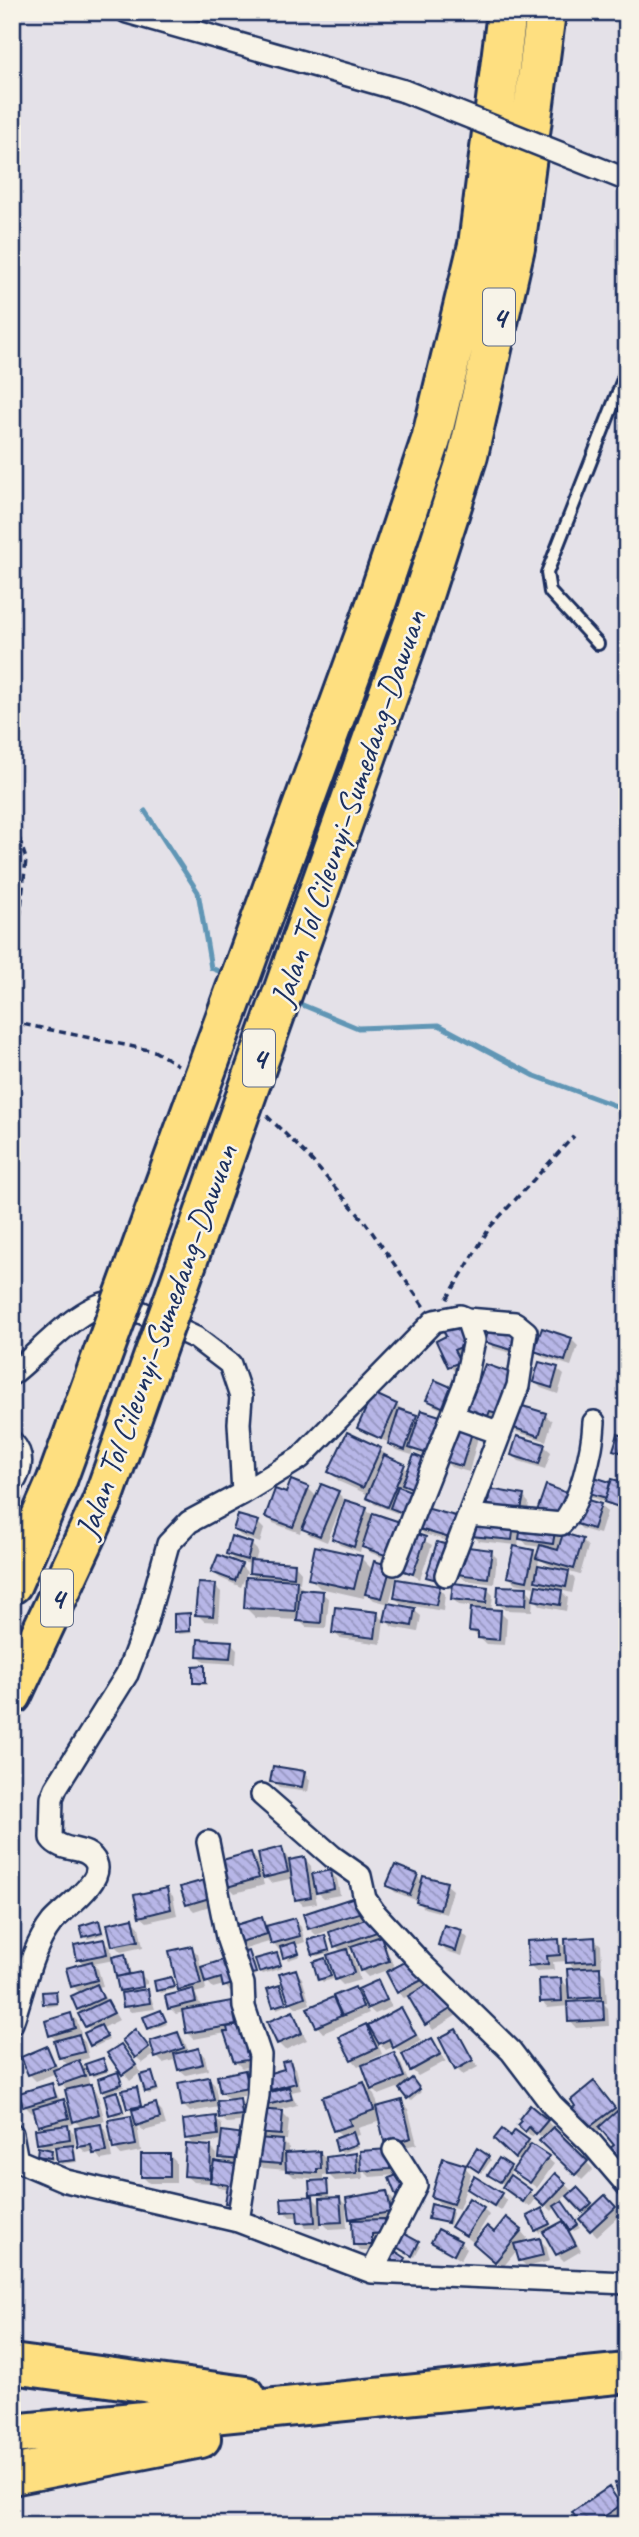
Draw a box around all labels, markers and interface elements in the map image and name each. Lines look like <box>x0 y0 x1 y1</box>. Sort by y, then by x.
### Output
road number: 4 <box>483 288 515 346</box>
street label: Jalan Tol Cileunyi–Sumedang–Dawuan <box>260 604 436 1013</box>
road number: 4 <box>243 1030 275 1086</box>
street label: Jalan Tol Cileunyi–Sumedang–Dawuan <box>64 1138 247 1546</box>
road number: 4 <box>41 1569 73 1626</box>

